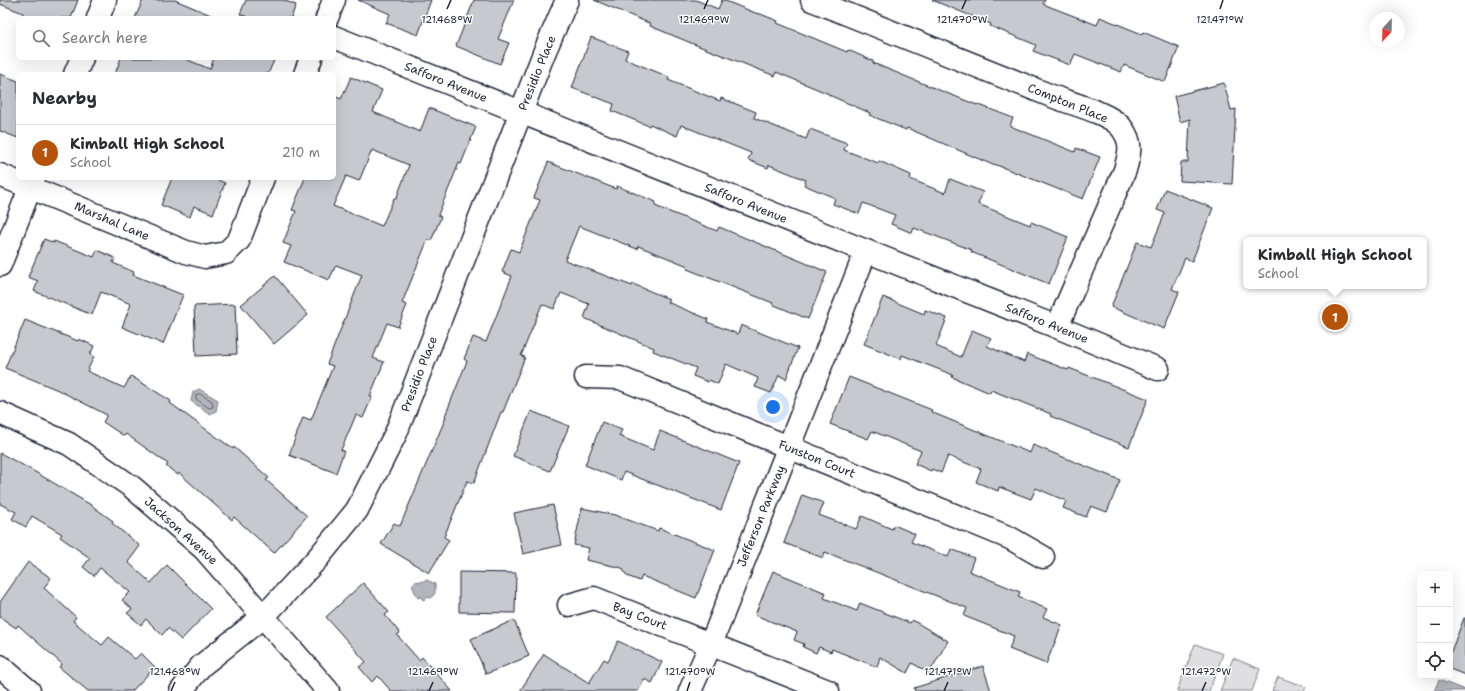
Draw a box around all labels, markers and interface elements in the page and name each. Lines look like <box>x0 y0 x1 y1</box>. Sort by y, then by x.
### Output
north arrow <box>1369 12 1405 48</box>
text: 121.468°W <box>422 13 473 26</box>
text: 121.469°W <box>679 13 730 26</box>
text: 121.470°W <box>937 13 988 26</box>
text: 121.471°W <box>1196 13 1244 26</box>
search box <box>16 16 336 60</box>
icon: search <box>30 27 52 49</box>
text: Search here <box>62 28 148 48</box>
street label: Presidio Place <box>515 33 559 113</box>
street label: Safforo Avenue <box>402 58 490 106</box>
street label: Compton Place <box>1025 80 1111 127</box>
text: Nearby <box>32 87 97 109</box>
text: Kimball High School <box>70 134 225 154</box>
text: 1 <box>42 144 48 161</box>
text: 210 m <box>282 144 320 161</box>
text: School <box>70 154 111 171</box>
street label: Safforo Avenue <box>702 179 790 227</box>
street label: Marshal Lane <box>72 198 152 244</box>
popup <box>1243 237 1427 289</box>
text: Kimball High School <box>1258 245 1412 265</box>
text: School <box>1258 265 1299 282</box>
street label: Safforo Avenue <box>1003 299 1091 347</box>
pin: 1 <box>1322 302 1348 332</box>
street label: Presidio Place <box>397 334 441 414</box>
your location <box>763 397 783 417</box>
street label: Funston Court <box>776 436 858 482</box>
street label: Jefferson Parkway <box>733 463 789 569</box>
street label: Jackson Avenue <box>141 494 221 568</box>
map controls <box>1417 571 1453 679</box>
button: + <box>1417 571 1453 607</box>
street label: Bay Court <box>611 598 669 634</box>
button: − <box>1417 607 1453 643</box>
button: locate <box>1417 643 1453 679</box>
text: 121.468°W <box>150 665 201 678</box>
text: 121.469°W <box>408 665 459 678</box>
text: 121.470°W <box>665 665 716 678</box>
text: 121.471°W <box>924 665 972 678</box>
text: 121.472°W <box>1181 665 1231 678</box>

